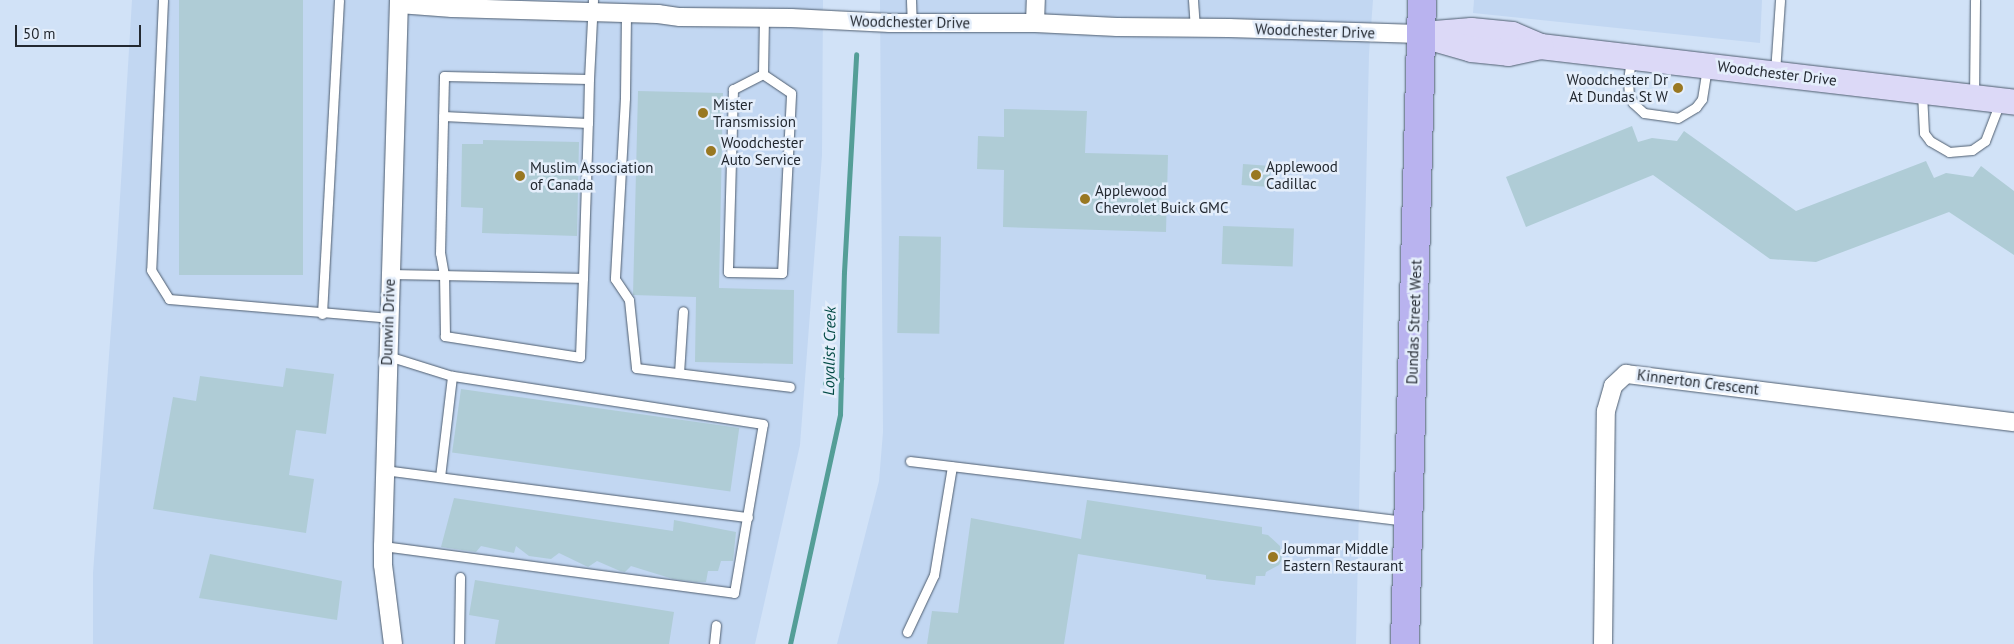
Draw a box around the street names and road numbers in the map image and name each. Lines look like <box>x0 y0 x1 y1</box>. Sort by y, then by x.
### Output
street label: Woodchester Drive <box>850 12 970 32</box>
street label: Woodchester Drive <box>1255 20 1375 42</box>
street label: Woodchester Drive <box>1716 57 1838 89</box>
street label: Dundas Street West <box>1403 259 1425 385</box>
street label: Dunwin Drive <box>377 278 399 366</box>
street label: Kinnerton Crescent <box>1636 366 1760 398</box>

